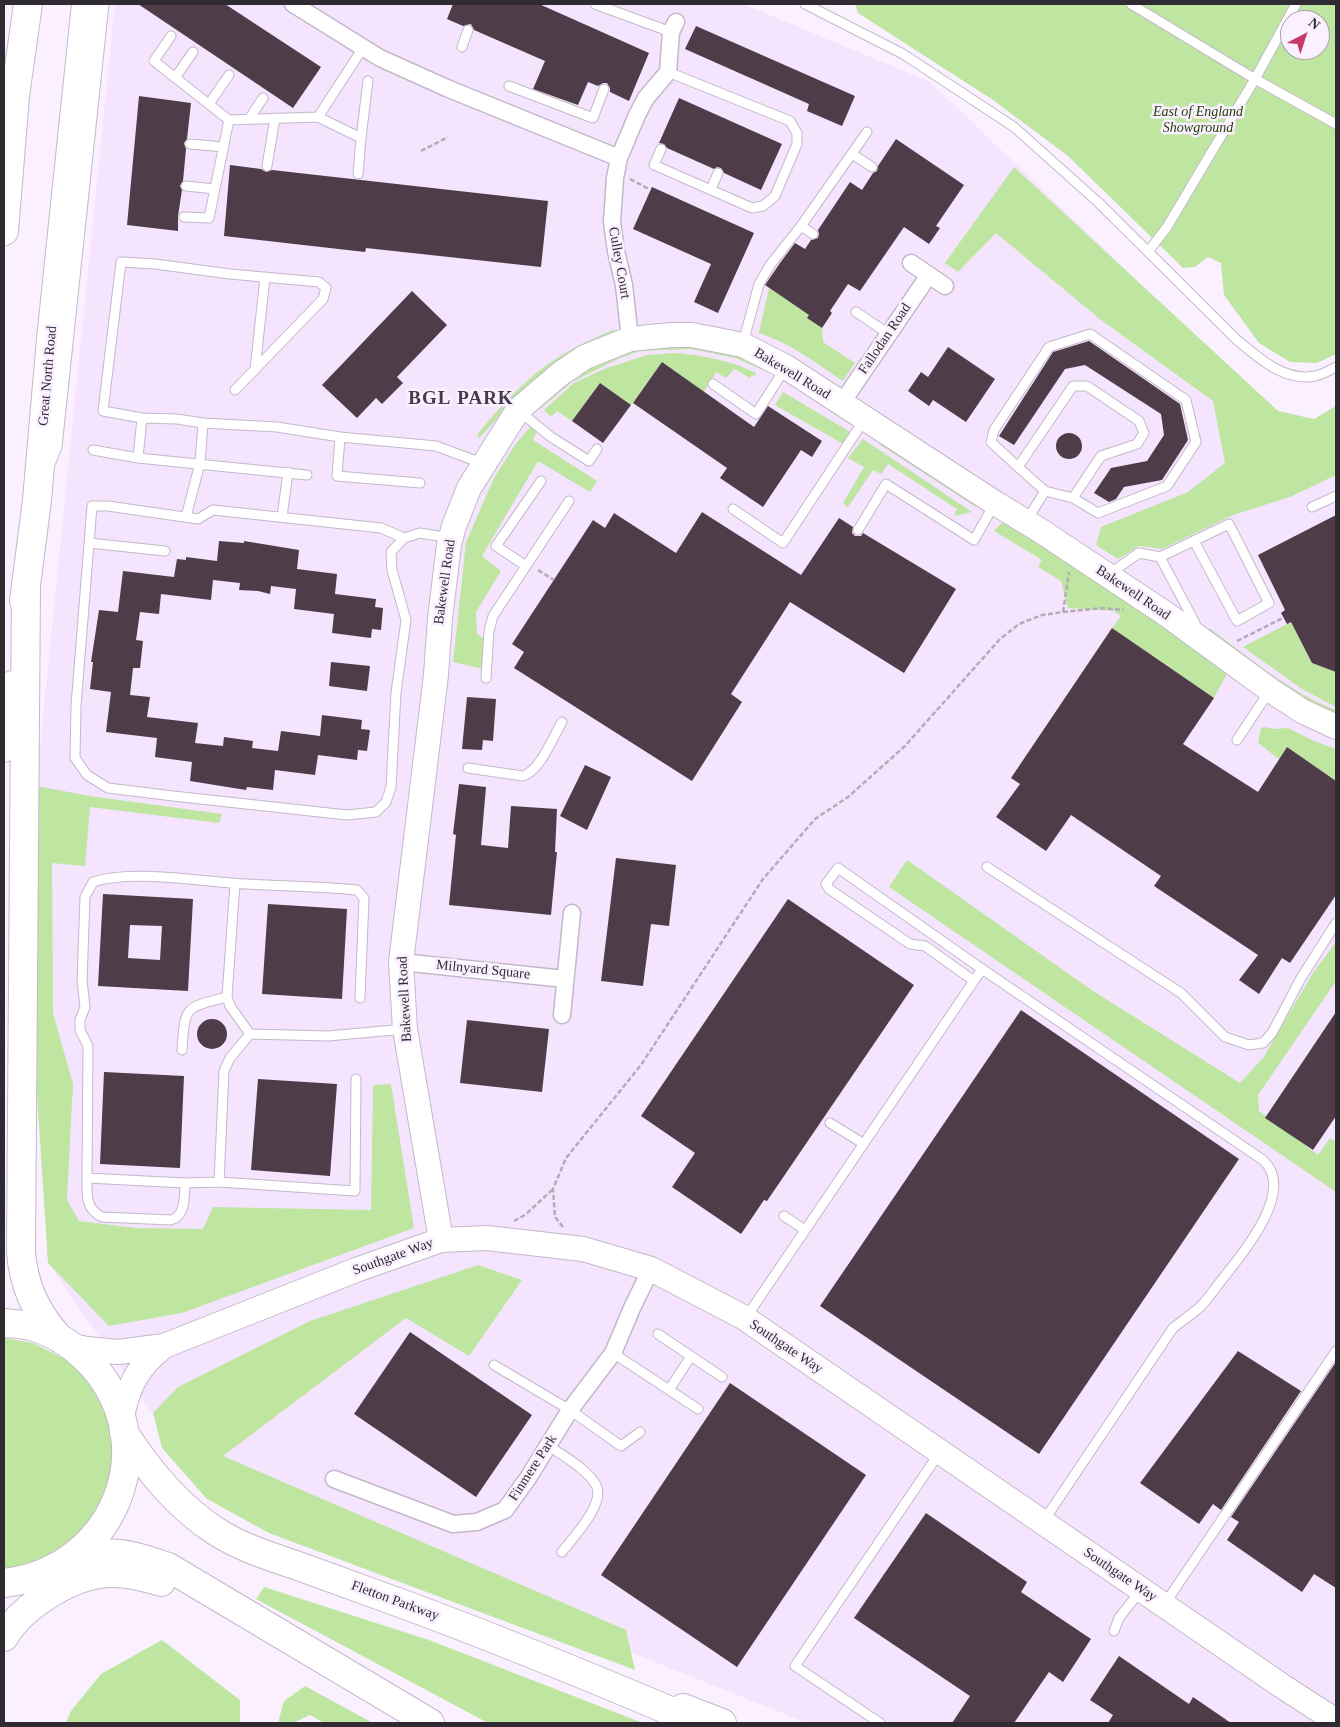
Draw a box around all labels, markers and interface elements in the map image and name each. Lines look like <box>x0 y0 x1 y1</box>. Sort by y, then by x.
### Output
north arrow <box>1280 10 1330 60</box>
text: N <box>1306 15 1323 33</box>
park label: East of England Showground <box>1153 104 1243 136</box>
street label: Culley Court <box>604 226 634 300</box>
street label: Fallodan Road <box>855 300 915 378</box>
street label: Great North Road <box>35 325 61 427</box>
street label: Bakewell Road <box>751 345 833 403</box>
district label: BGL PARK <box>407 388 515 410</box>
street label: Bakewell Road <box>431 538 459 626</box>
street label: Bakewell Road <box>1093 562 1173 624</box>
street label: Bakewell Road <box>394 956 416 1042</box>
street label: Milnyard Square <box>435 957 531 983</box>
street label: Southgate Way <box>350 1235 436 1279</box>
street label: Southgate Way <box>746 1316 826 1378</box>
street label: Finmere Park <box>505 1432 561 1504</box>
street label: Southgate Way <box>1080 1544 1160 1606</box>
street label: Fletton Parkway <box>349 1577 441 1625</box>

